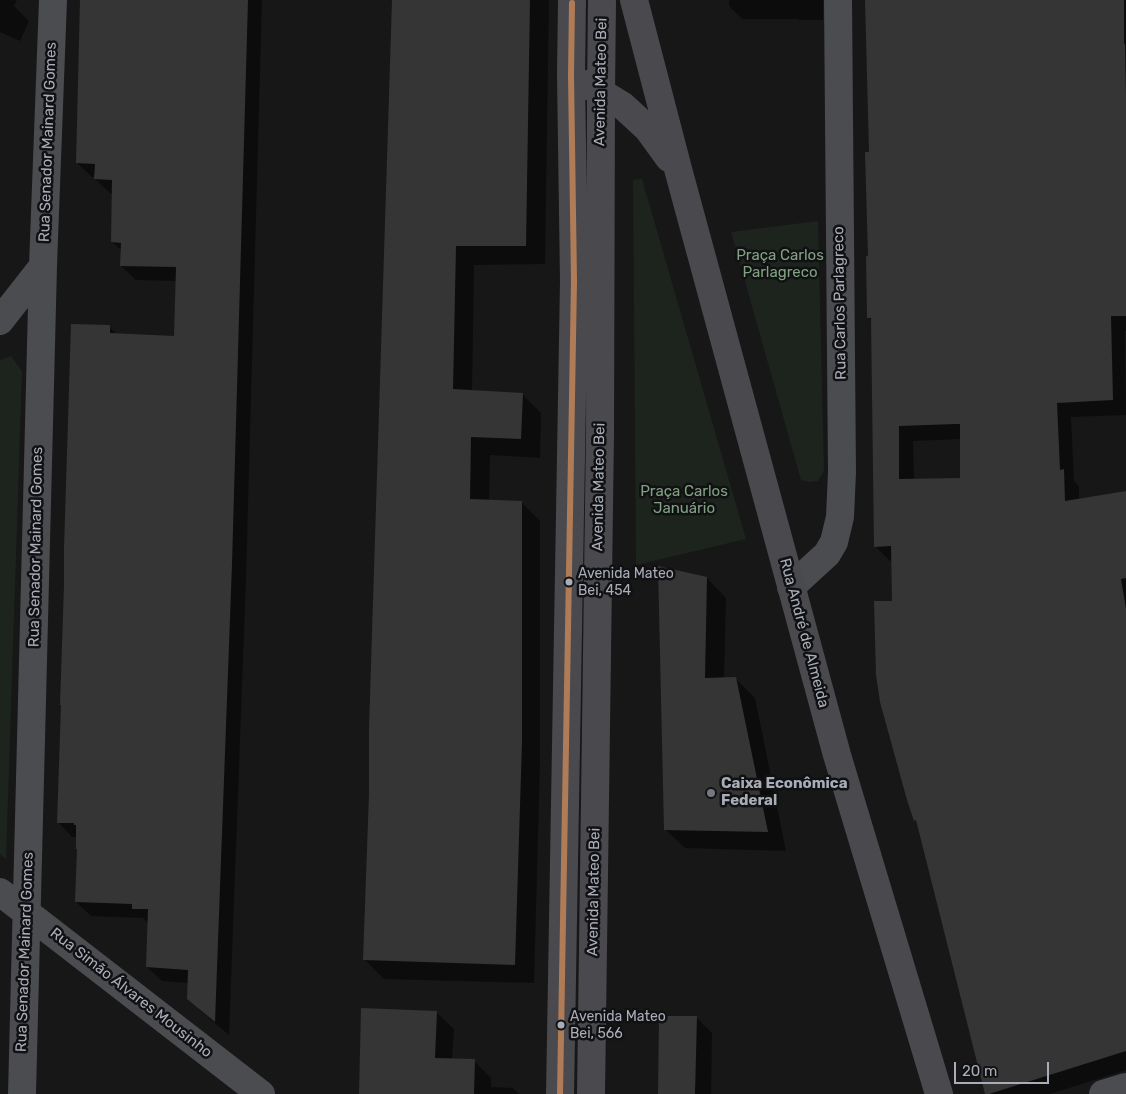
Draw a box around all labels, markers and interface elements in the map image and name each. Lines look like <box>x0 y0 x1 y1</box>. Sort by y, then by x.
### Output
street label: Avenida Mateo Bei <box>591 18 611 146</box>
street label: Rua Senador Mainard Gomes <box>36 42 60 242</box>
street label: Rua Carlos Parlagreco <box>830 226 850 380</box>
park label: Praça Carlos Parlagreco <box>736 247 824 282</box>
street label: Avenida Mateo Bei <box>589 423 609 551</box>
street label: Rua Senador Mainard Gomes <box>25 447 47 647</box>
park label: Praça Carlos Januário <box>640 483 728 518</box>
street label: Rua André de Almeida <box>775 556 833 710</box>
place label: Avenida Mateo Bei, 454 <box>578 566 674 598</box>
marker: Avenida Mateo Bei, 454 <box>564 577 574 587</box>
place label: Caixa Econômica Federal <box>721 775 847 810</box>
marker: Caixa Econômica Federal <box>705 787 717 799</box>
street label: Avenida Mateo Bei <box>584 828 604 956</box>
street label: Rua Senador Mainard Gomes <box>13 852 37 1052</box>
street label: Rua Simão Álvares Mousinho <box>46 924 216 1062</box>
place label: Avenida Mateo Bei, 566 <box>570 1009 666 1042</box>
marker: Avenida Mateo Bei, 566 <box>556 1020 566 1030</box>
scale bar <box>956 1052 1051 1084</box>
text: 20 m <box>962 1062 997 1080</box>

